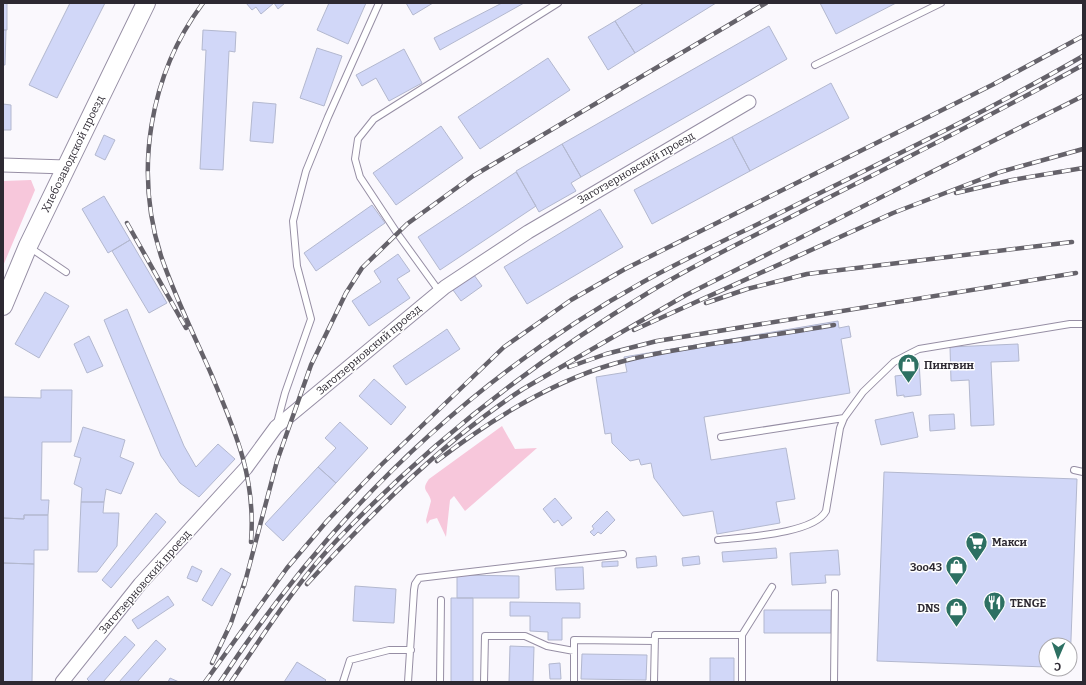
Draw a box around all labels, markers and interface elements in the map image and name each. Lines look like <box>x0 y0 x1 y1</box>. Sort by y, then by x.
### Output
street label: Хлебозаводской проезд <box>39 93 107 215</box>
street label: Заготзерновский проезд <box>575 129 697 207</box>
street label: Заготзерновский проезд <box>314 302 424 398</box>
shop icon: Пингвин <box>895 352 921 385</box>
place label: Пингвин <box>924 359 975 372</box>
street label: Заготзерновский проезд <box>97 527 194 636</box>
supermarket icon: Макси <box>964 529 990 562</box>
place label: Макси <box>992 536 1028 549</box>
shop icon: Зоо43 <box>944 554 970 587</box>
place label: Зоо43 <box>910 561 942 574</box>
restaurant icon: TENGE <box>982 590 1008 623</box>
shop icon: DNS <box>943 595 969 628</box>
place label: TENGE <box>1010 597 1047 610</box>
place label: DNS <box>917 602 940 615</box>
north arrow <box>1038 637 1078 677</box>
text: С <box>1054 660 1061 673</box>

